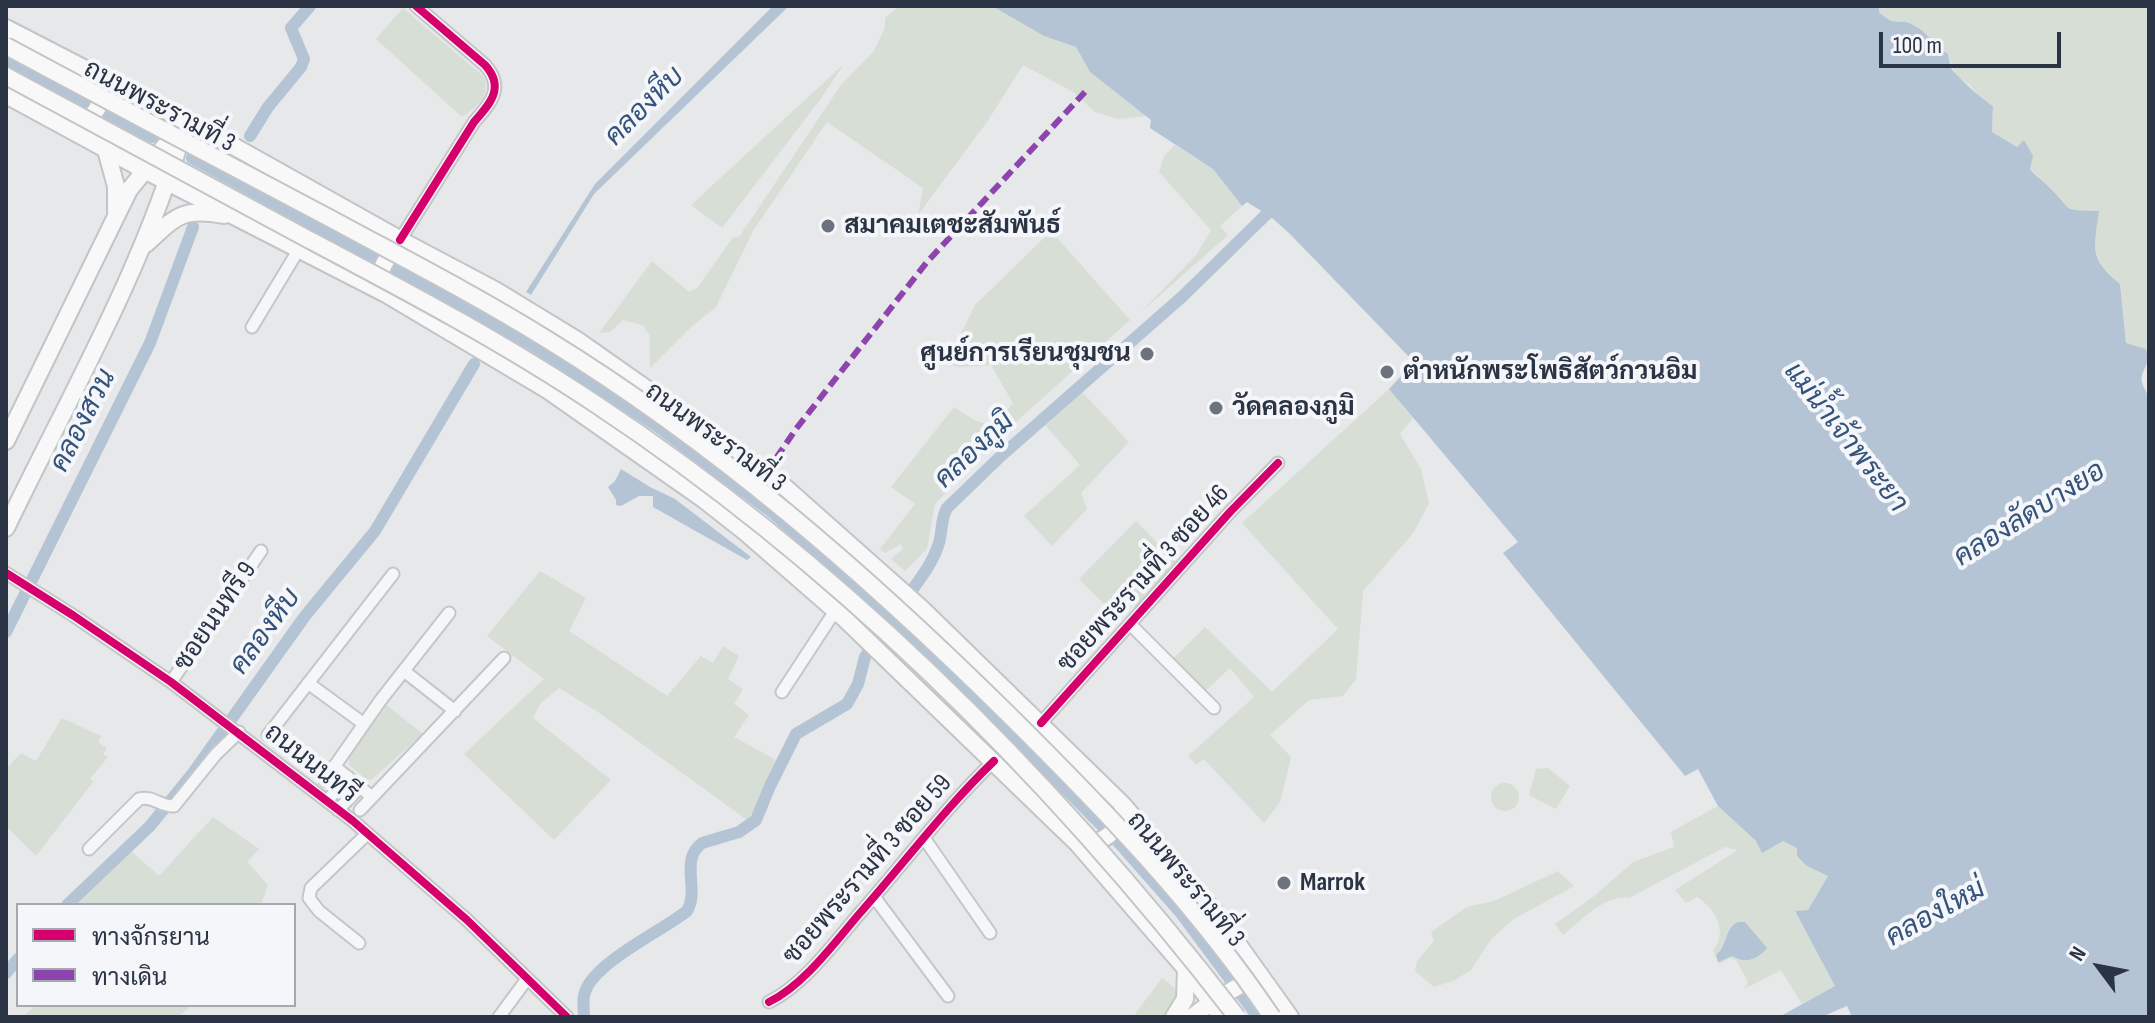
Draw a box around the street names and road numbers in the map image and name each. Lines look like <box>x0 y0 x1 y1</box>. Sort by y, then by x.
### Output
street label: ถนนพระรามที่ 3 <box>78 54 240 160</box>
street label: ถนนพระรามที่ 3 <box>638 376 792 500</box>
street label: ซอยพระรามที่ 3 ซอย 46 <box>1052 479 1236 679</box>
street label: ซอยนนทรี 9 <box>168 557 264 677</box>
street label: ถนนนนทรี <box>258 718 364 810</box>
street label: ซอยพระรามที่ 3 ซอย 59 <box>777 769 959 971</box>
street label: ถนนพระรามที่ 3 <box>1119 806 1251 954</box>

